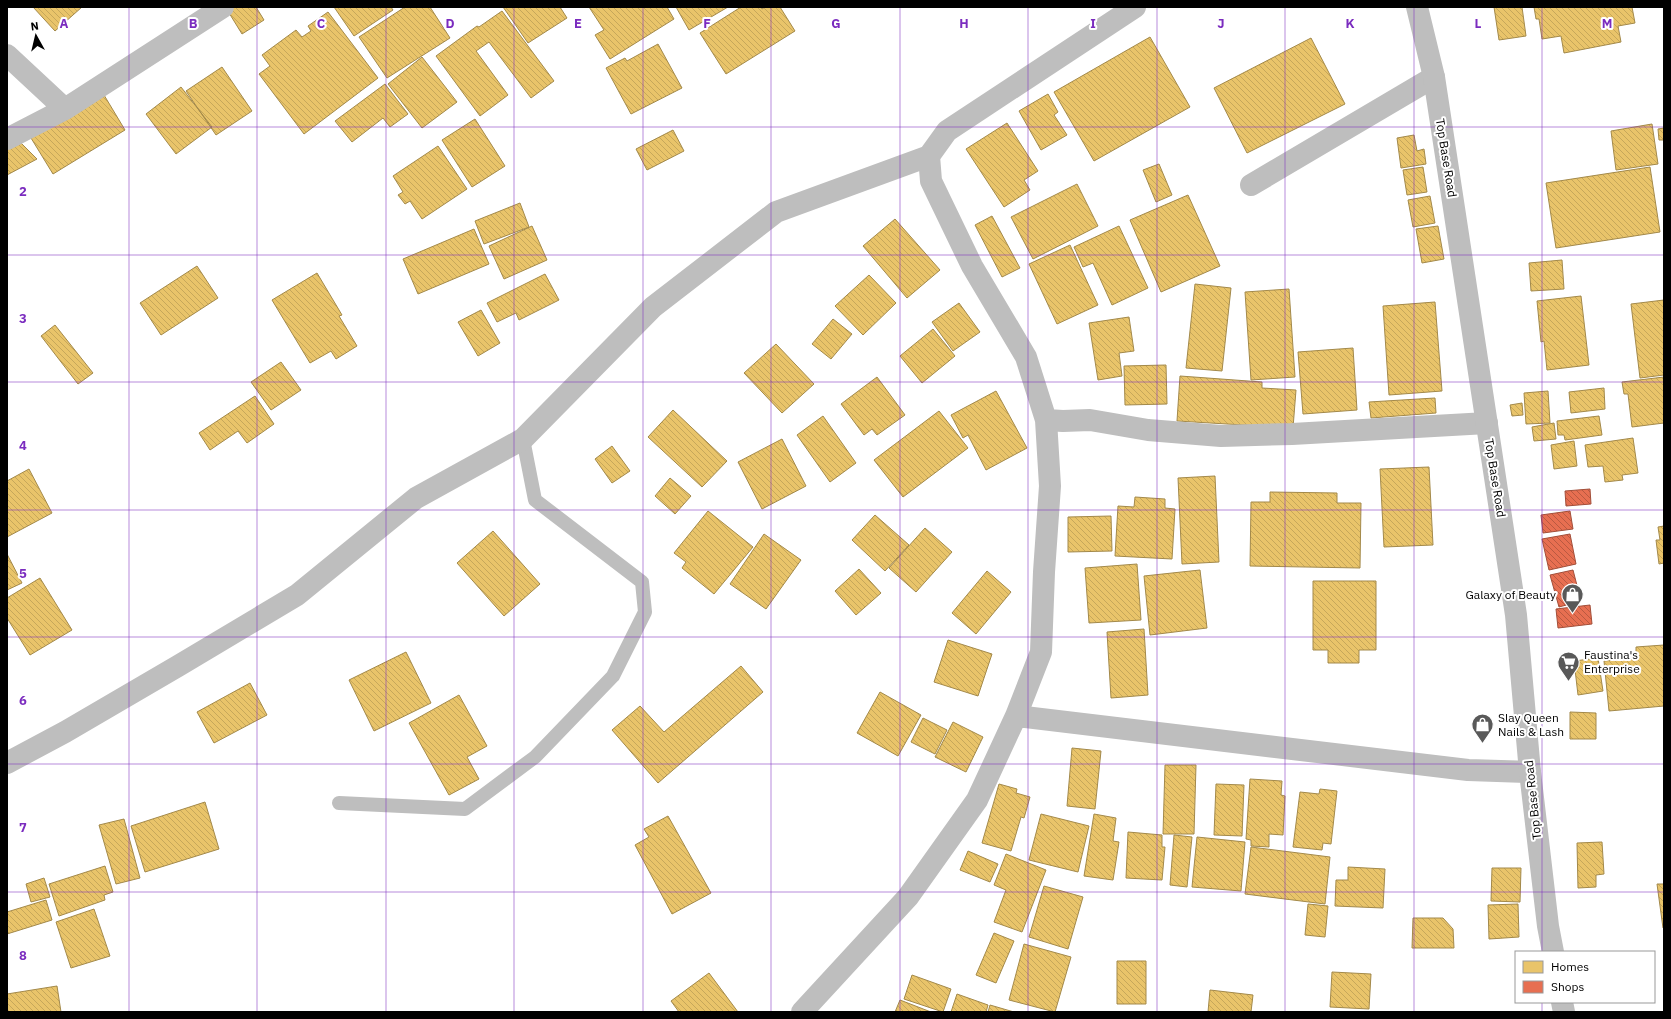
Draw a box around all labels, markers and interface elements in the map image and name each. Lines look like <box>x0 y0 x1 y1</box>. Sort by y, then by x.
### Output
text: A <box>60 15 69 32</box>
text: B <box>189 15 198 32</box>
text: C <box>317 15 326 32</box>
text: D <box>445 15 455 32</box>
text: E <box>574 15 582 32</box>
text: F <box>703 15 711 32</box>
text: G <box>831 15 841 32</box>
text: H <box>959 15 969 32</box>
text: I <box>1090 15 1096 32</box>
text: J <box>1217 15 1225 32</box>
text: K <box>1345 15 1355 32</box>
text: L <box>1475 15 1482 32</box>
text: M <box>1602 15 1612 32</box>
north arrow <box>16 16 56 56</box>
text: N <box>30 19 40 34</box>
street label: Top Base Road <box>1433 117 1460 198</box>
text: 2 <box>19 183 27 200</box>
text: 3 <box>19 310 27 327</box>
text: 4 <box>19 437 27 454</box>
street label: Top Base Road <box>1482 437 1509 518</box>
text: 5 <box>19 565 27 582</box>
shop icon: Galaxy of Beauty <box>1559 582 1585 615</box>
place label: Galaxy of Beauty <box>1465 587 1556 602</box>
place label: Faustina's Enterprise <box>1584 647 1640 676</box>
supermarket icon: Faustina's Enterprise <box>1555 649 1581 682</box>
text: 6 <box>19 692 27 709</box>
place label: Slay Queen Nails & Lash <box>1498 710 1564 739</box>
shop icon: Slay Queen Nails & Lash <box>1469 712 1495 745</box>
street label: Top Base Road <box>1521 760 1544 840</box>
text: 7 <box>19 819 27 836</box>
text: 8 <box>19 947 27 964</box>
legend <box>1515 951 1655 1003</box>
text: Homes <box>1551 959 1589 974</box>
text: Shops <box>1551 979 1584 994</box>

